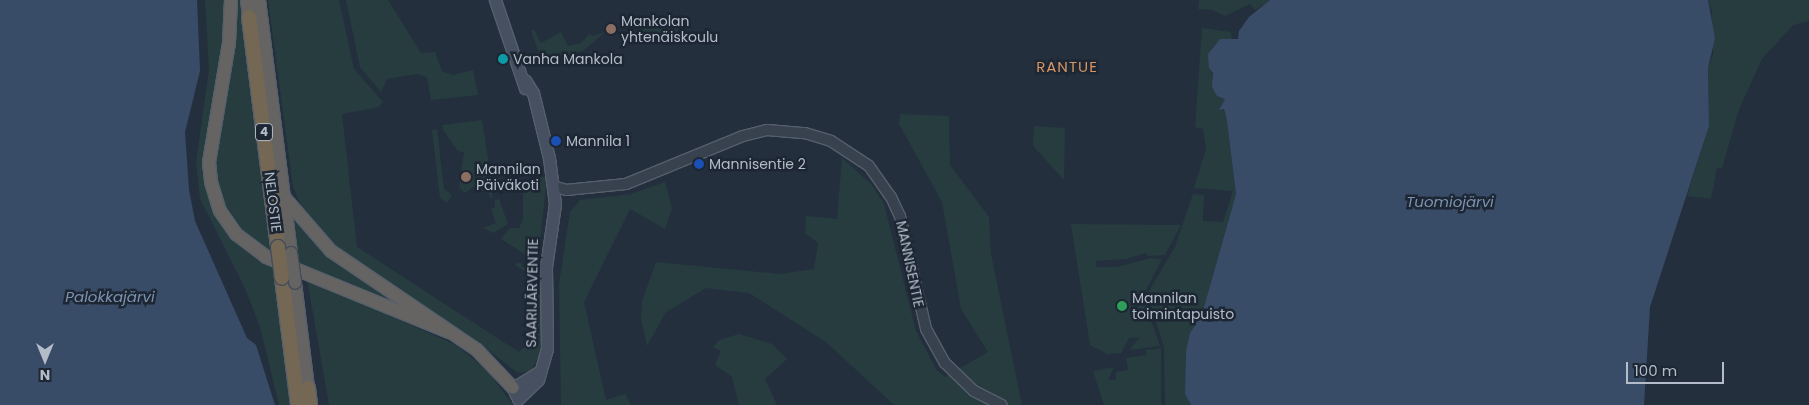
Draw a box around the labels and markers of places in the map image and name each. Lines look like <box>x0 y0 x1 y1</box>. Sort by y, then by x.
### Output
place label: Mankolan yhtenäiskoulu <box>621 13 718 46</box>
marker: Mankolan yhtenäiskoulu <box>605 23 617 35</box>
place label: Vanha Mankola <box>513 51 623 67</box>
marker: Vanha Mankola <box>497 53 509 65</box>
place label: Mannila 1 <box>566 133 630 149</box>
marker: Mannila 1 <box>550 135 562 147</box>
place label: Mannisentie 2 <box>709 156 806 172</box>
marker: Mannisentie 2 <box>693 158 705 170</box>
place label: Mannilan Päiväkoti <box>476 161 541 193</box>
marker: Mannilan Päiväkoti <box>460 171 472 183</box>
place label: Mannilan toimintapuisto <box>1132 290 1234 322</box>
marker: Mannilan toimintapuisto <box>1116 300 1128 312</box>

